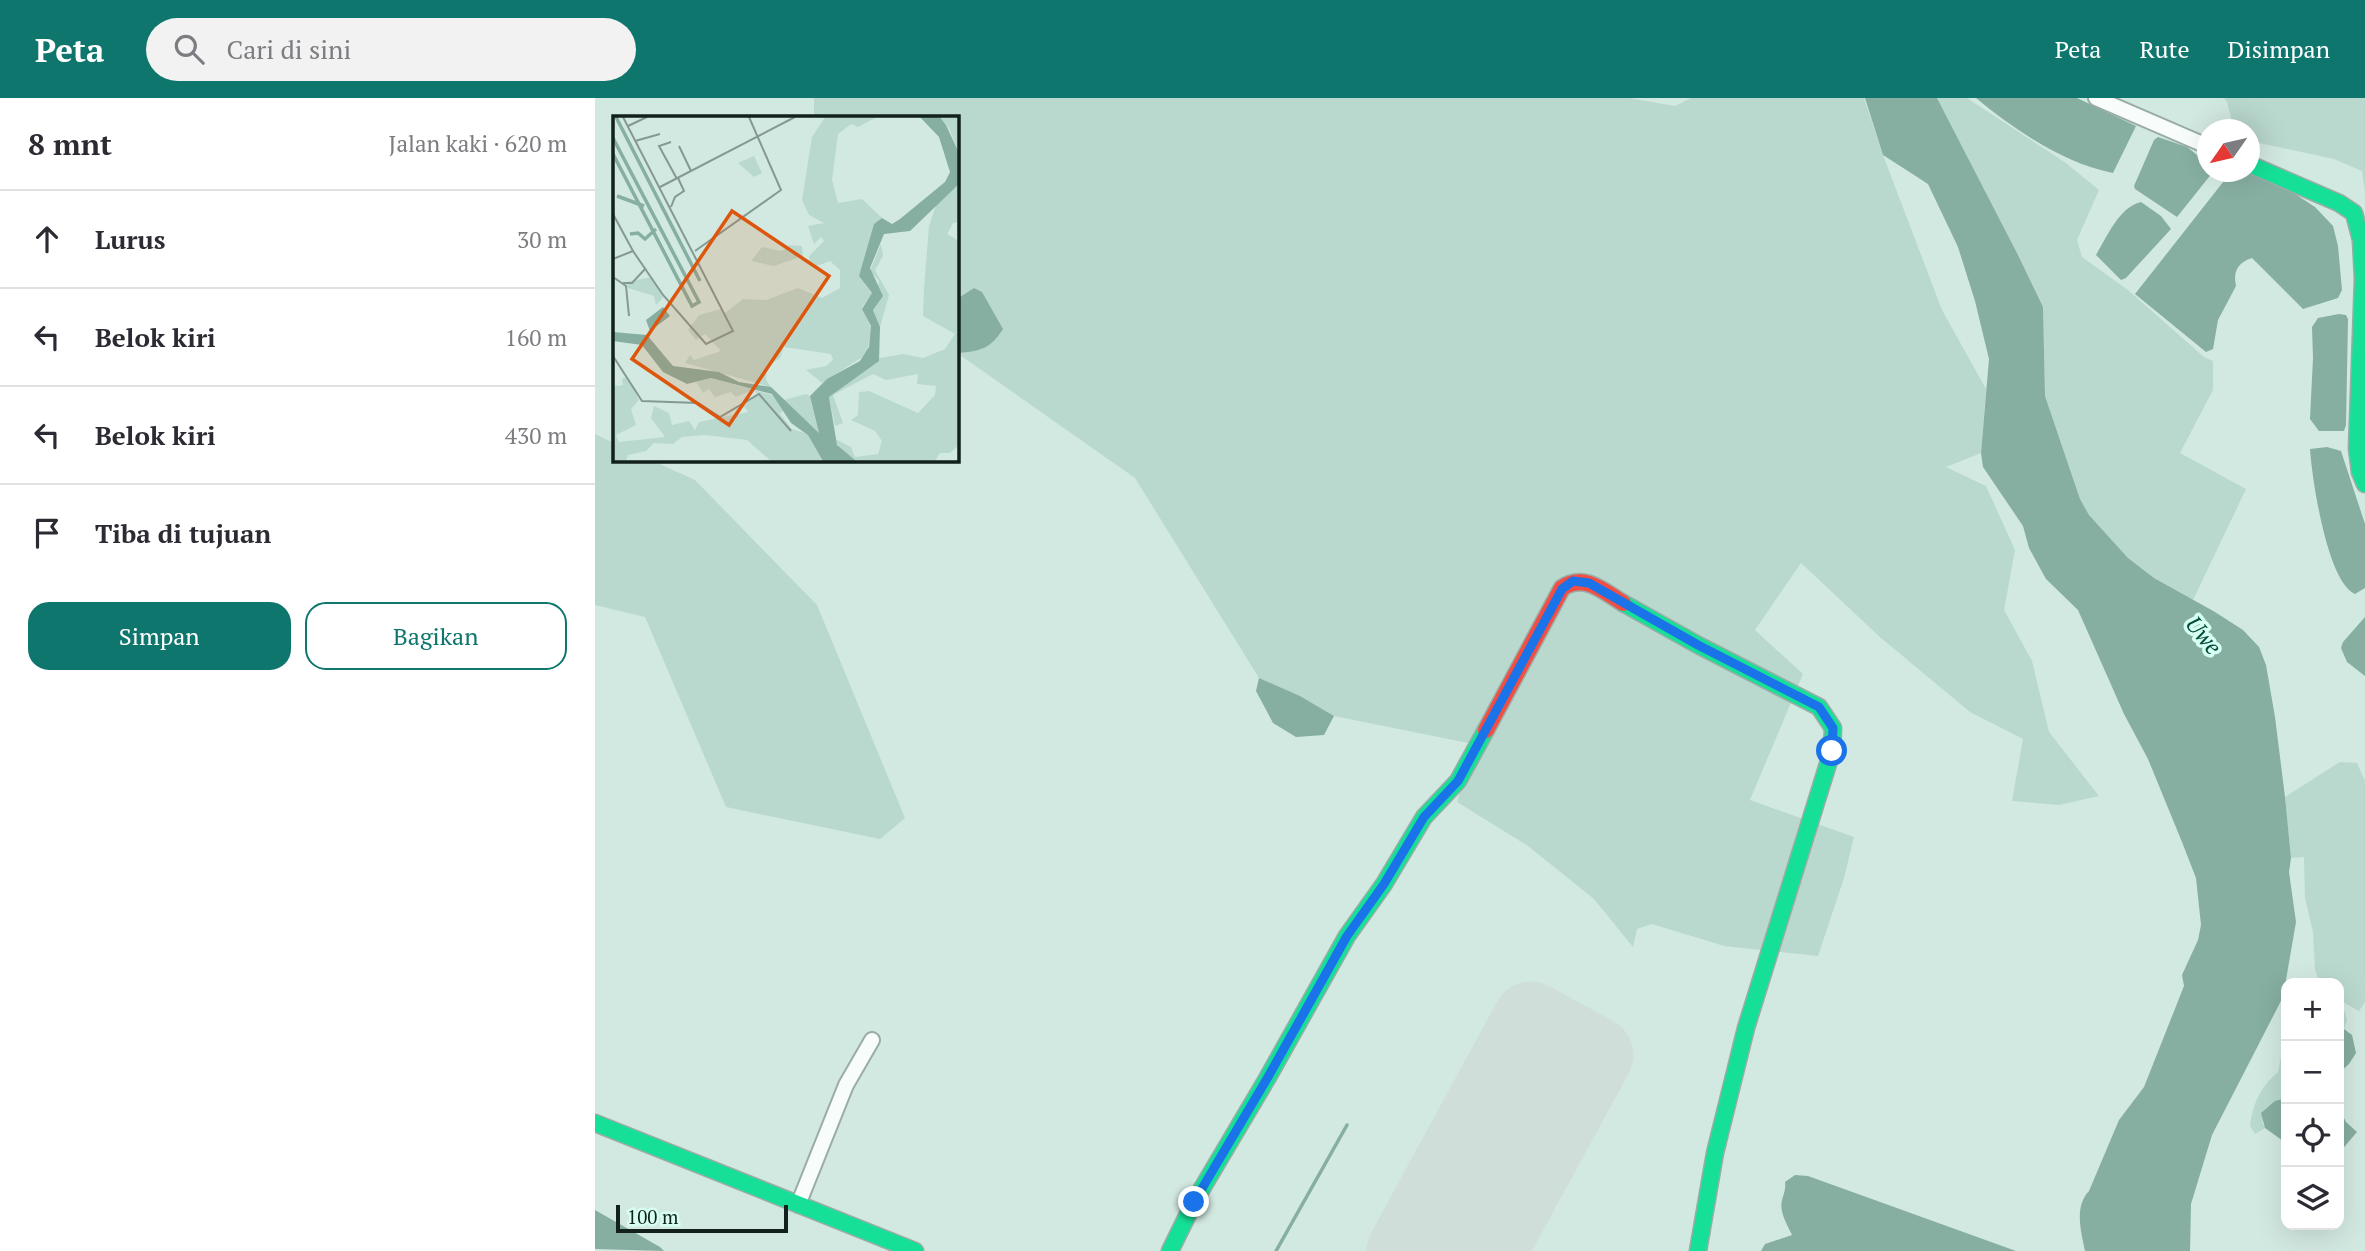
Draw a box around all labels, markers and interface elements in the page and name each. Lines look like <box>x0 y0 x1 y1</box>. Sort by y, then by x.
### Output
search box <box>146 18 636 81</box>
text: Peta <box>35 28 104 71</box>
icon: search <box>170 30 208 68</box>
text: Cari di sini <box>226 32 351 66</box>
text: Peta <box>2055 33 2101 65</box>
text: Rute <box>2139 33 2189 65</box>
text: Disimpan <box>2227 33 2330 65</box>
inset map <box>613 116 959 462</box>
north arrow <box>2197 119 2260 182</box>
text: 8 mnt <box>28 124 112 164</box>
text: Jalan kaki · 620 m <box>389 128 567 159</box>
icon: ahead <box>28 220 66 258</box>
text: Lurus <box>95 222 165 256</box>
text: 30 m <box>517 224 567 255</box>
icon: left <box>28 318 66 356</box>
text: Belok kiri <box>95 320 216 354</box>
text: 160 m <box>505 322 567 353</box>
icon: left <box>28 416 66 454</box>
text: Belok kiri <box>95 418 216 452</box>
text: 430 m <box>505 420 567 451</box>
icon: arrive <box>28 514 66 552</box>
text: Tiba di tujuan <box>95 516 271 550</box>
button: Simpan <box>28 602 291 670</box>
button: Bagikan <box>305 602 567 670</box>
water label: Uwe <box>2179 609 2229 661</box>
route start <box>1816 735 1847 766</box>
map controls <box>2281 978 2344 1230</box>
button: + <box>2281 978 2344 1041</box>
button: − <box>2281 1041 2344 1104</box>
button: locate <box>2281 1104 2344 1167</box>
button: layers <box>2281 1167 2344 1230</box>
route end <box>1178 1186 1209 1217</box>
scale bar <box>616 1202 787 1234</box>
text: 100 m <box>627 1204 678 1229</box>

